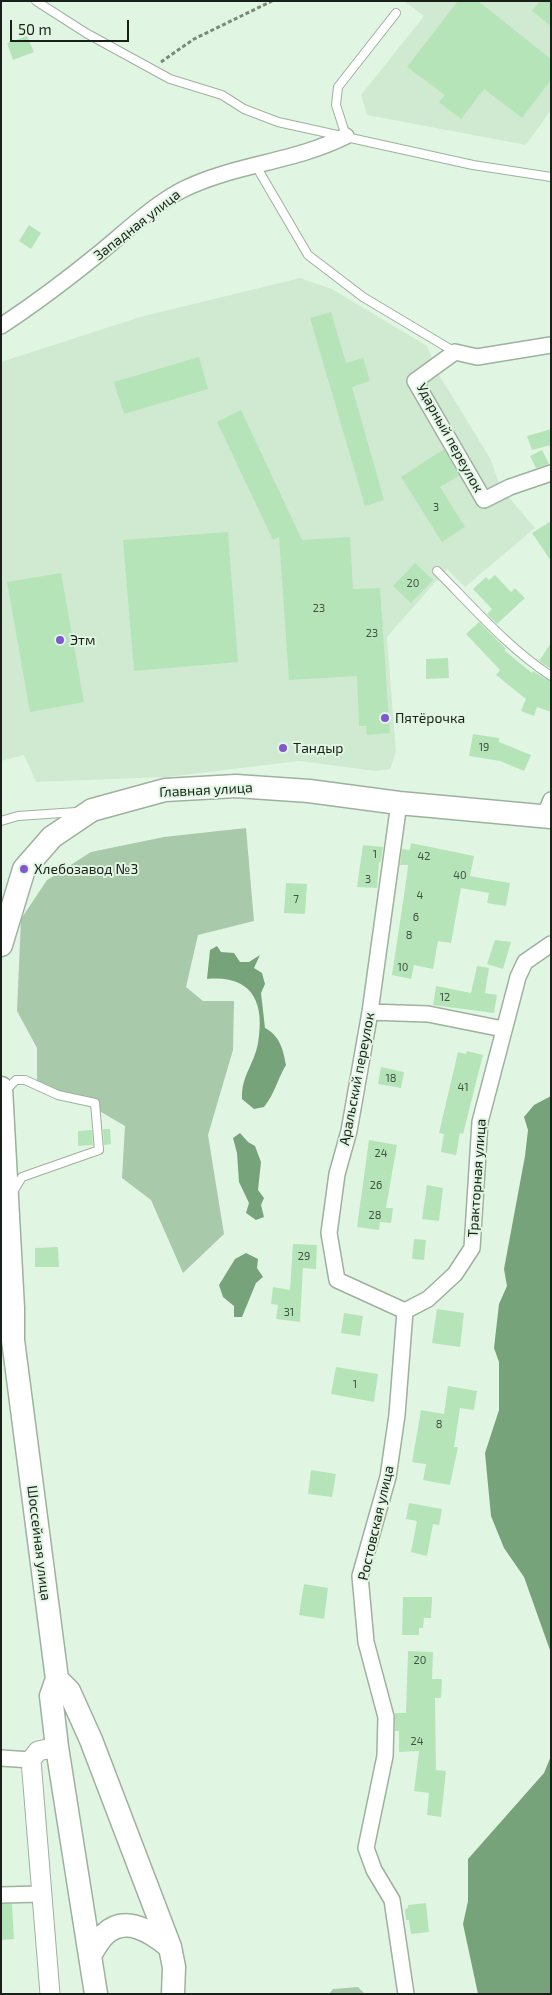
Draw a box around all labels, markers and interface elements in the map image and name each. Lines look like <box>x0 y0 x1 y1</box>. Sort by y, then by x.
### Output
scale bar <box>12 10 131 42</box>
text: 50 m <box>18 20 52 38</box>
street label: Западная улица <box>90 186 184 264</box>
street label: Ударный переулок <box>413 381 487 495</box>
house number: 3 <box>433 500 439 514</box>
house number: 20 <box>407 576 419 590</box>
house number: 23 <box>313 601 325 615</box>
house number: 23 <box>366 626 378 640</box>
place label: Этм <box>70 632 95 648</box>
marker: Этм <box>54 634 66 646</box>
place label: Пятёрочка <box>395 710 465 726</box>
marker: Пятёрочка <box>379 712 391 724</box>
place label: Тандыр <box>293 740 343 756</box>
house number: 19 <box>479 740 489 754</box>
marker: Тандыр <box>277 742 289 754</box>
street label: Главная улица <box>159 779 253 801</box>
house number: 1 <box>373 847 377 861</box>
house number: 42 <box>418 849 430 863</box>
place label: Хлебозавод №3 <box>34 861 138 877</box>
marker: Хлебозавод №3 <box>18 863 30 875</box>
house number: 40 <box>453 868 467 882</box>
house number: 3 <box>365 872 371 886</box>
house number: 4 <box>417 888 423 902</box>
house number: 7 <box>293 892 299 906</box>
house number: 6 <box>413 910 419 924</box>
house number: 8 <box>406 928 412 942</box>
house number: 10 <box>397 960 409 974</box>
house number: 12 <box>440 990 450 1004</box>
street label: Аральский переулок <box>336 1011 378 1147</box>
house number: 18 <box>385 1071 397 1085</box>
house number: 41 <box>457 1080 469 1094</box>
street label: Тракторная улица <box>464 1118 490 1238</box>
house number: 24 <box>375 1146 387 1160</box>
house number: 26 <box>370 1178 382 1192</box>
house number: 28 <box>369 1208 381 1222</box>
house number: 29 <box>298 1249 310 1263</box>
house number: 31 <box>284 1305 294 1319</box>
house number: 1 <box>353 1377 357 1391</box>
house number: 8 <box>436 1417 442 1431</box>
street label: Ростовская улица <box>355 1464 397 1582</box>
street label: Шоссейная улица <box>24 1484 54 1602</box>
house number: 20 <box>414 1653 426 1667</box>
house number: 24 <box>411 1734 423 1748</box>

